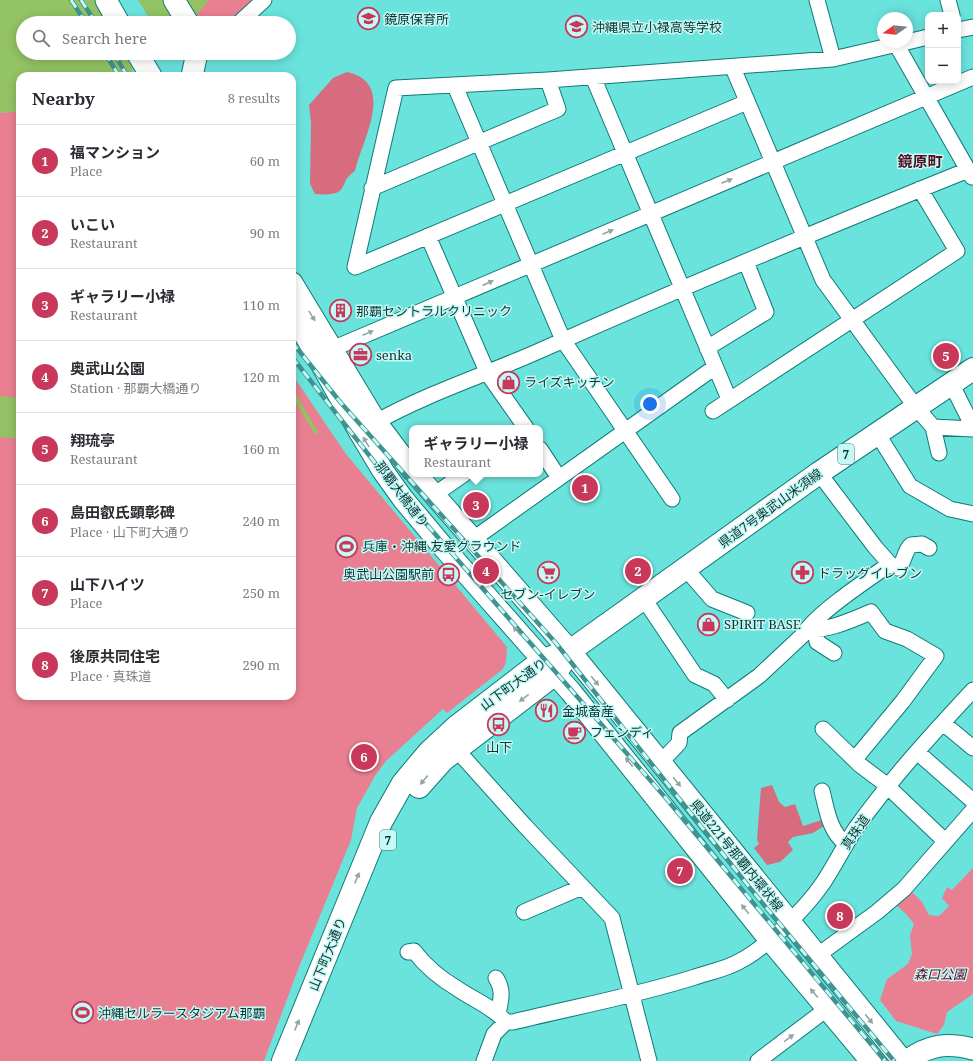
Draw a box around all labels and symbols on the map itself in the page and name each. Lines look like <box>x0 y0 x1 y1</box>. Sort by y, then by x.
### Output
school or university icon: 鏡原保育所 <box>355 6 381 32</box>
place label: 鏡原保育所 <box>384 10 449 28</box>
north arrow <box>877 12 913 48</box>
school or university icon: 沖縄県立小禄高等学校 <box>563 14 589 40</box>
place label: 沖縄県立小禄高等学校 <box>592 18 722 36</box>
district label: 鏡原町 <box>897 151 943 171</box>
one-way arrow <box>722 178 733 184</box>
one-way arrow <box>602 229 613 235</box>
one-way arrow <box>483 280 494 286</box>
building icon: 那覇セントラルクリニック <box>327 298 353 324</box>
place label: 那覇セントラルクリニック <box>356 302 512 320</box>
one-way arrow <box>309 310 316 322</box>
one-way arrow <box>363 330 374 336</box>
pin: 5 <box>933 341 959 371</box>
office icon: senka <box>347 342 373 368</box>
place label: senka <box>376 346 412 364</box>
shop icon: ライズキッチン <box>496 369 522 395</box>
place label: ライズキッチン <box>524 373 615 391</box>
your location <box>640 394 660 414</box>
one-way arrow <box>362 436 369 448</box>
road number: 7 <box>838 444 854 464</box>
street label: 那覇大橋通り <box>371 457 433 531</box>
street label: 県道7号奥武山米須線 <box>714 464 826 552</box>
pin: 1 <box>572 473 598 503</box>
pin: 3 <box>463 490 489 520</box>
sports icon: 兵庫・沖縄 友愛グラウンド <box>334 533 360 559</box>
place label: 兵庫・沖縄 友愛グラウンド <box>362 537 521 555</box>
pin: 4 <box>473 556 499 586</box>
pin: 2 <box>625 556 651 586</box>
supermarket icon: セブン-イレブン <box>535 559 561 585</box>
pharmacy icon: ドラッグイレブン <box>789 560 815 586</box>
bus stop icon: 奥武山公園駅前 <box>436 561 462 587</box>
place label: ドラッグイレブン <box>818 564 922 582</box>
place label: 奥武山公園駅前 <box>343 565 434 583</box>
place label: セブン-イレブン <box>500 585 596 603</box>
shop icon: SPIRIT BASE <box>695 611 721 637</box>
place label: SPIRIT BASE <box>724 615 801 633</box>
one-way arrow <box>512 626 521 636</box>
street label: 山下町大通り <box>476 654 550 714</box>
one-way arrow <box>590 676 599 686</box>
one-way arrow <box>518 693 529 702</box>
restaurant icon: 金城畜産 <box>534 698 560 724</box>
place label: 金城畜産 <box>562 702 614 720</box>
bus stop icon: 山下 <box>486 712 512 738</box>
cafe icon: フェンディ <box>561 719 587 745</box>
place label: フェンディ <box>590 723 654 741</box>
place label: 山下 <box>486 738 512 756</box>
pin: 6 <box>351 742 377 772</box>
one-way arrow <box>624 757 633 768</box>
one-way arrow <box>419 775 428 786</box>
one-way arrow <box>673 776 682 787</box>
street label: 県道221号那覇内環状線 <box>686 795 788 915</box>
street label: 真珠道 <box>836 811 874 853</box>
road number: 7 <box>380 830 396 850</box>
pin: 7 <box>667 856 693 886</box>
one-way arrow <box>354 873 360 884</box>
pin: 8 <box>827 901 853 931</box>
one-way arrow <box>741 904 749 914</box>
street label: 山下町大通り <box>304 914 350 994</box>
park label: 森口公園 <box>914 965 968 983</box>
one-way arrow <box>810 988 819 998</box>
sports icon: 沖縄セルラースタジアム那覇 <box>70 1000 96 1026</box>
place label: 沖縄セルラースタジアム那覇 <box>98 1004 265 1022</box>
one-way arrow <box>865 1013 874 1024</box>
one-way arrow <box>295 1018 301 1030</box>
one-way arrow <box>783 1033 794 1042</box>

